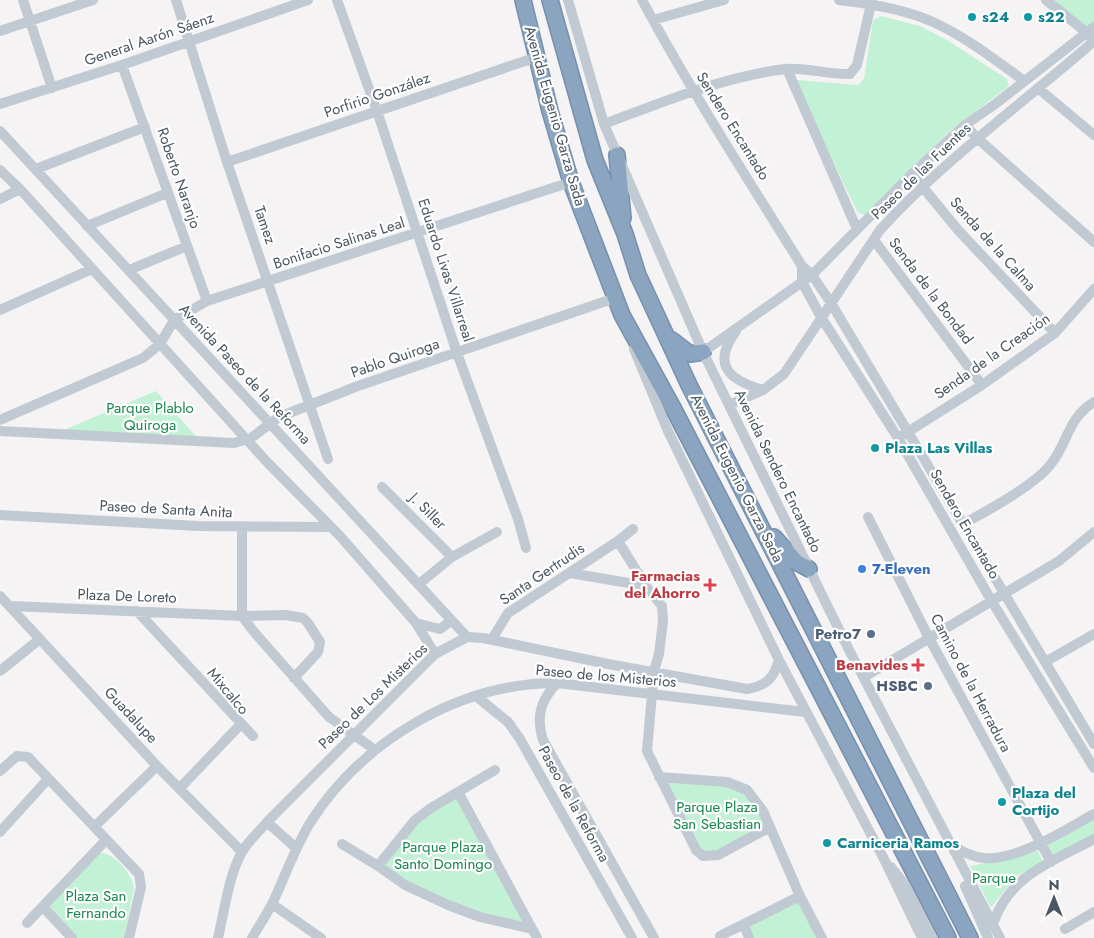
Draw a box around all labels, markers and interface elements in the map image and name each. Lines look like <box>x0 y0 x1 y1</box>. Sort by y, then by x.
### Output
street label: General Aarón Sáenz <box>81 6 217 72</box>
place label: s24 <box>982 6 1009 28</box>
place label: s22 <box>1038 6 1065 28</box>
marker: s24 <box>966 11 978 23</box>
marker: s22 <box>1022 11 1034 23</box>
street label: Avenida Eugenio Garza Sada <box>519 23 591 209</box>
street label: Porfirio González <box>321 67 433 123</box>
street label: Sendero Encantado <box>691 68 775 184</box>
street label: Paseo de las Fuentes <box>866 117 976 225</box>
street label: Roberto Naranjo <box>151 125 207 231</box>
street label: Senda de la Calma <box>945 192 1041 296</box>
street label: Eduardo Livas Villarreal <box>412 195 480 345</box>
street label: Tamez <box>248 203 282 247</box>
street label: Bonifacio Salinas Leal <box>270 211 408 275</box>
street label: Senda de la Bondad <box>883 233 979 349</box>
street label: Avenida Paseo de la Reforma <box>174 299 316 449</box>
street label: Senda de la Creación <box>929 308 1055 404</box>
street label: Pablo Quiroga <box>348 333 442 383</box>
street label: Avenida Sendero Encantado <box>729 386 827 556</box>
street label: Avenida Eugenio Garza Sada <box>685 390 789 566</box>
park label: Parque Plablo Quiroga <box>106 397 194 436</box>
place label: Plaza Las Villas <box>885 437 993 459</box>
marker: Plaza Las Villas <box>869 442 881 454</box>
street label: Sendero Encantado <box>925 465 1005 583</box>
street label: J. Siller <box>403 486 452 535</box>
street label: Paseo de Santa Anita <box>99 495 233 523</box>
street label: Santa Gertrudis <box>495 537 589 611</box>
place label: 7-Eleven <box>872 558 931 580</box>
marker: 7-Eleven <box>856 563 868 575</box>
place label: Farmacias del Ahorro <box>624 565 700 604</box>
marker: Farmacias del Ahorro <box>704 579 716 591</box>
street label: Plaza De Loreto <box>77 583 177 609</box>
street label: Camino de la Herradura <box>925 610 1017 756</box>
place label: Petro7 <box>815 623 862 645</box>
marker: Petro7 <box>865 628 877 640</box>
street label: Paseo de Los Misterios <box>313 638 433 754</box>
place label: Benavides <box>836 654 908 676</box>
street label: Paseo de los Misterios <box>535 659 677 693</box>
marker: Benavides <box>912 659 924 671</box>
street label: Mixcalco <box>202 663 254 719</box>
place label: HSBC <box>876 675 918 697</box>
marker: HSBC <box>922 680 934 692</box>
street label: Guadalupe <box>99 682 163 748</box>
street label: Paseo de la Reforma <box>533 742 615 866</box>
place label: Plaza del Cortijo <box>1012 782 1076 821</box>
park label: Parque Plaza San Sebastian <box>673 796 761 835</box>
marker: Plaza del Cortijo <box>996 796 1008 808</box>
place label: Carniceria Ramos <box>837 832 959 854</box>
park label: Parque Plaza Santo Domingo <box>394 836 492 875</box>
marker: Carniceria Ramos <box>821 837 833 849</box>
park label: Parque <box>972 867 1016 889</box>
north arrow <box>1029 873 1079 923</box>
text: N <box>1048 875 1060 895</box>
park label: Plaza San Fernando <box>66 885 126 924</box>

